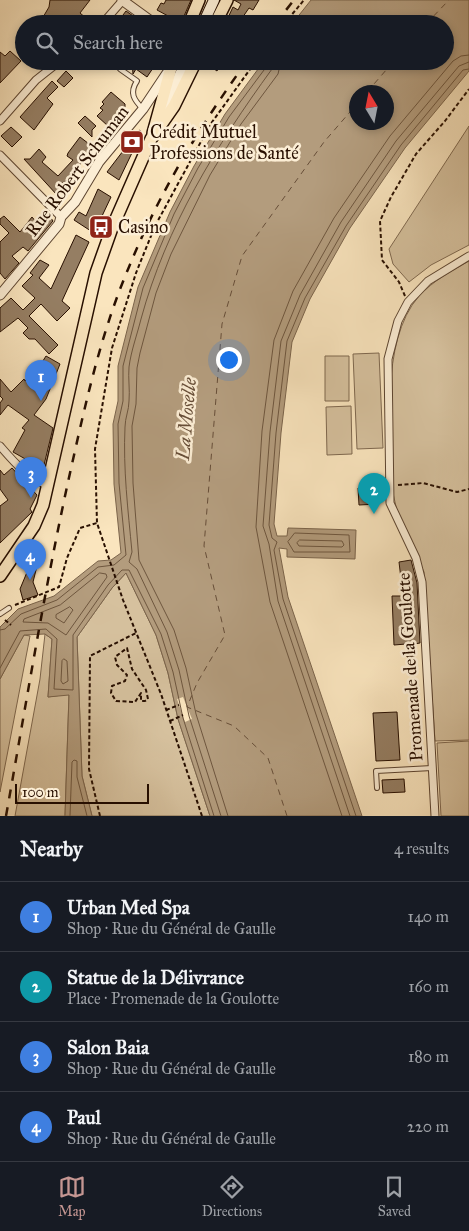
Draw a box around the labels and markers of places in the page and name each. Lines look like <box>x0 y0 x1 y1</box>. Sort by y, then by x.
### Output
place label: Crédit Mutuel Professions de Santé <box>150 121 299 164</box>
bank icon: Crédit Mutuel Professions de Santé <box>119 129 145 155</box>
bus stop icon: Casino <box>88 214 114 240</box>
place label: Casino <box>118 216 168 238</box>
pin: 1 <box>25 360 57 401</box>
pin: 3 <box>15 457 47 498</box>
pin: 2 <box>358 473 390 514</box>
pin: 4 <box>14 539 46 580</box>

